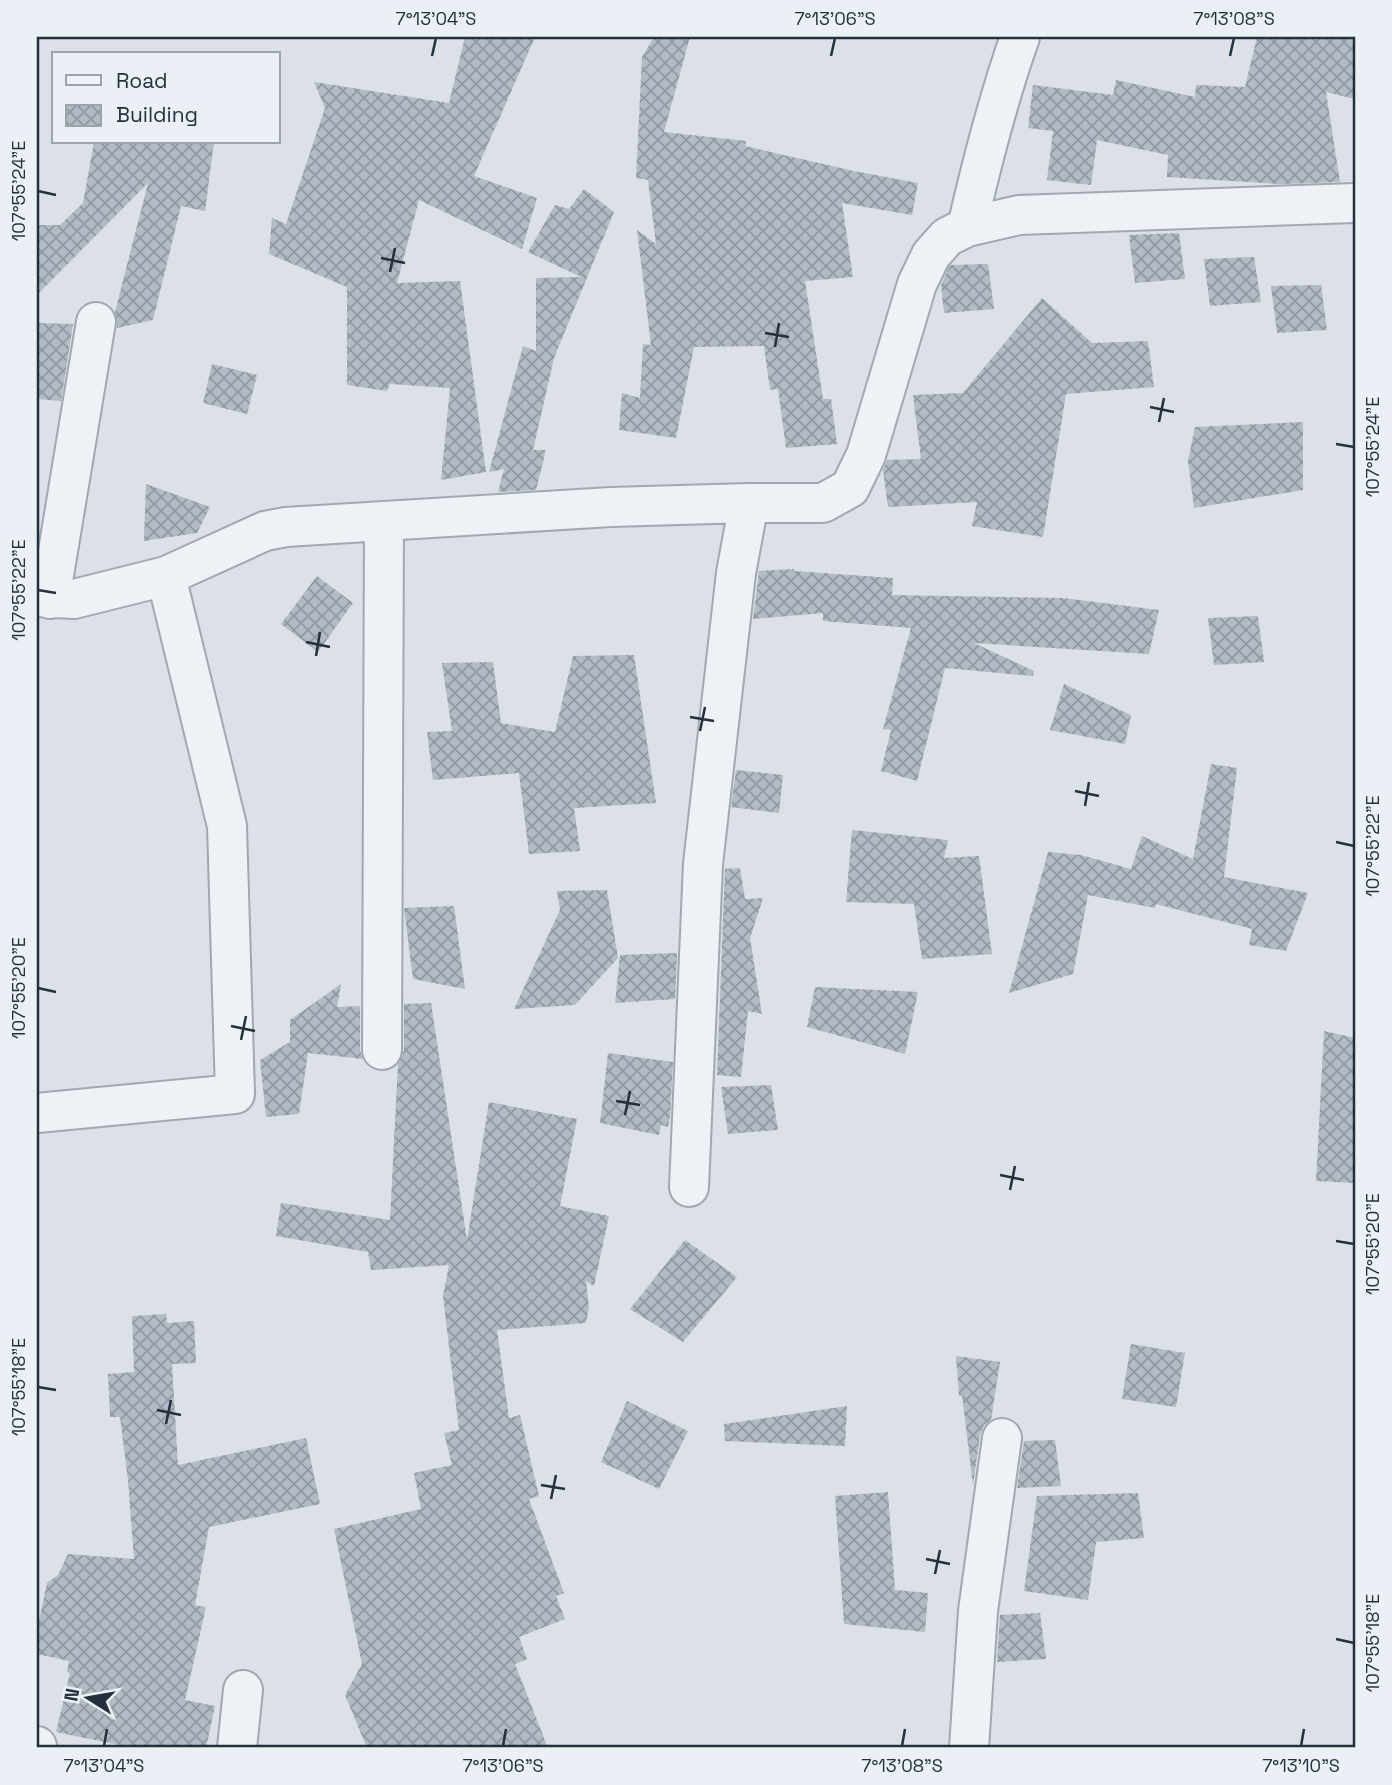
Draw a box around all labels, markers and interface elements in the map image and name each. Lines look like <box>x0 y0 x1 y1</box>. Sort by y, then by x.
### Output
text: 7°13'04"S <box>396 7 476 30</box>
text: 7°13'06"S <box>794 7 876 30</box>
text: 7°13'08"S <box>1193 7 1275 30</box>
legend <box>52 52 280 144</box>
text: Road <box>116 67 168 94</box>
text: Building <box>116 101 198 128</box>
text: 107°55'24"E <box>7 141 30 241</box>
text: 107°55'24"E <box>1361 397 1384 497</box>
text: 107°55'22"E <box>7 539 30 641</box>
text: 107°55'22"E <box>1361 795 1384 897</box>
text: 107°55'20"E <box>7 937 30 1039</box>
text: 107°55'20"E <box>1361 1193 1384 1295</box>
text: 107°55'18"E <box>7 1338 30 1436</box>
text: 107°55'18"E <box>1361 1594 1384 1692</box>
north arrow <box>52 1662 122 1732</box>
text: N <box>58 1686 85 1703</box>
text: 7°13'04"S <box>64 1754 144 1777</box>
text: 7°13'06"S <box>462 1754 544 1777</box>
text: 7°13'08"S <box>861 1754 943 1777</box>
text: 7°13'10"S <box>1262 1754 1340 1777</box>

